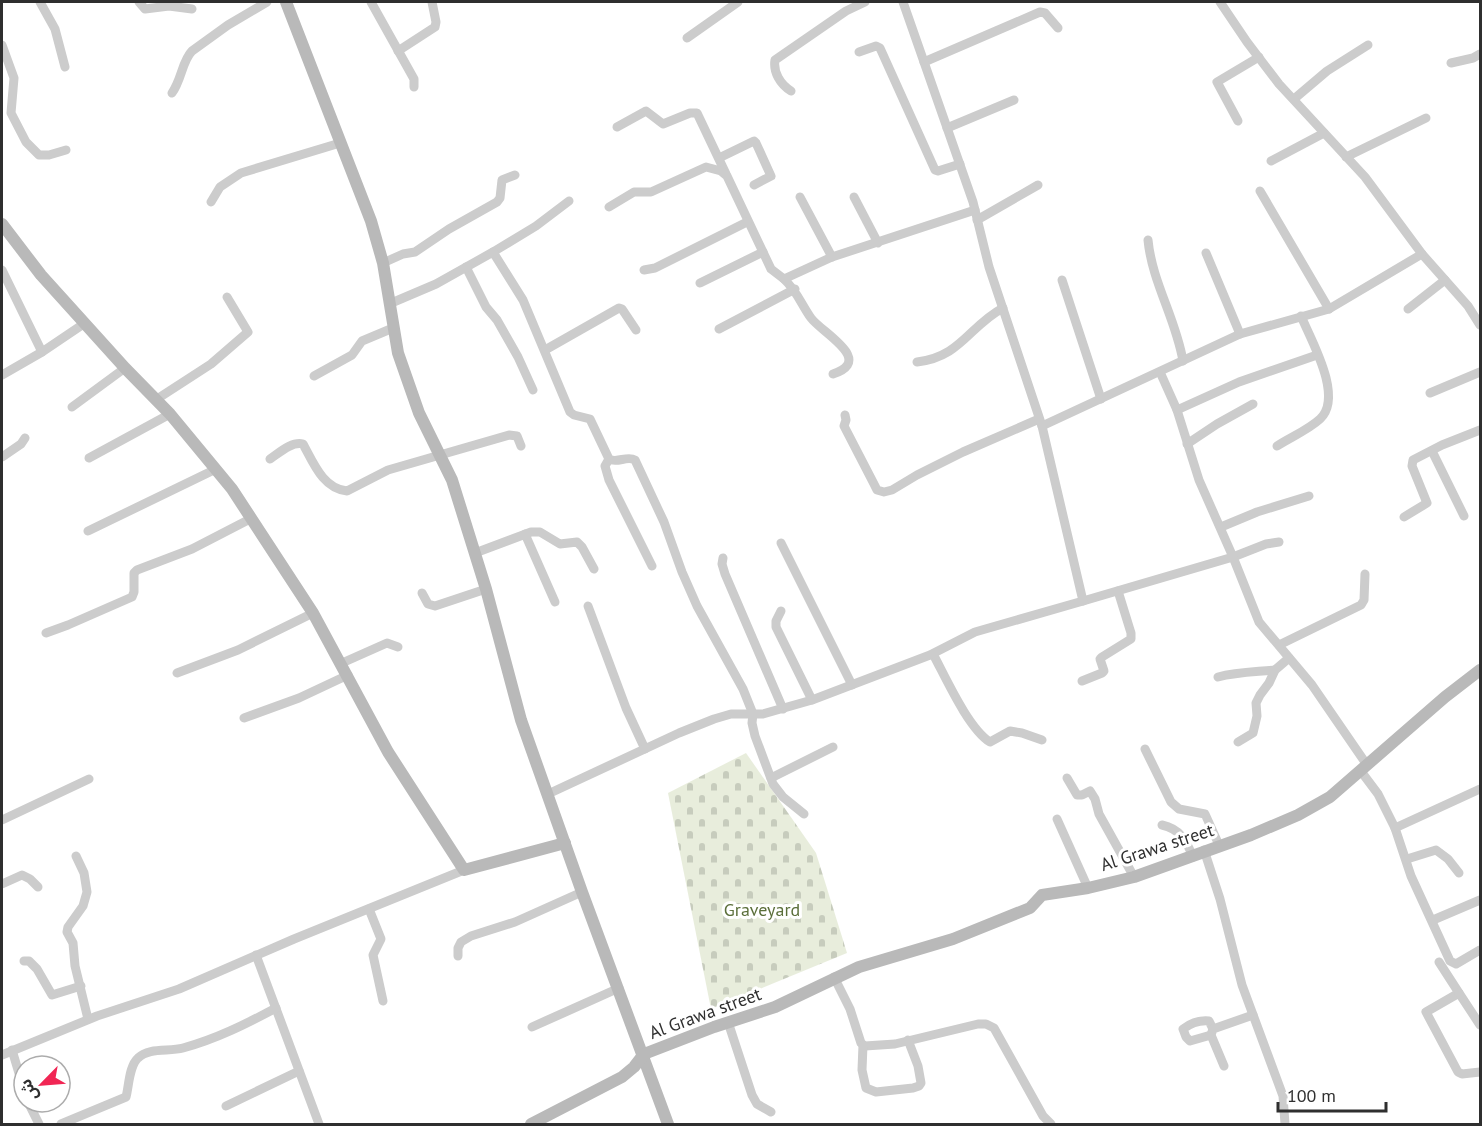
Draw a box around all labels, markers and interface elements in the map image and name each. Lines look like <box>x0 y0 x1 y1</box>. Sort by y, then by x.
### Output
street label: Al Grawa street <box>1098 818 1216 876</box>
park label: Graveyard <box>724 898 800 921</box>
street label: Al Grawa street <box>646 982 764 1044</box>
north arrow <box>12 1054 72 1114</box>
scale bar <box>1278 1075 1386 1113</box>
text: ش <box>15 1076 42 1104</box>
text: 100 m <box>1287 1084 1336 1107</box>

